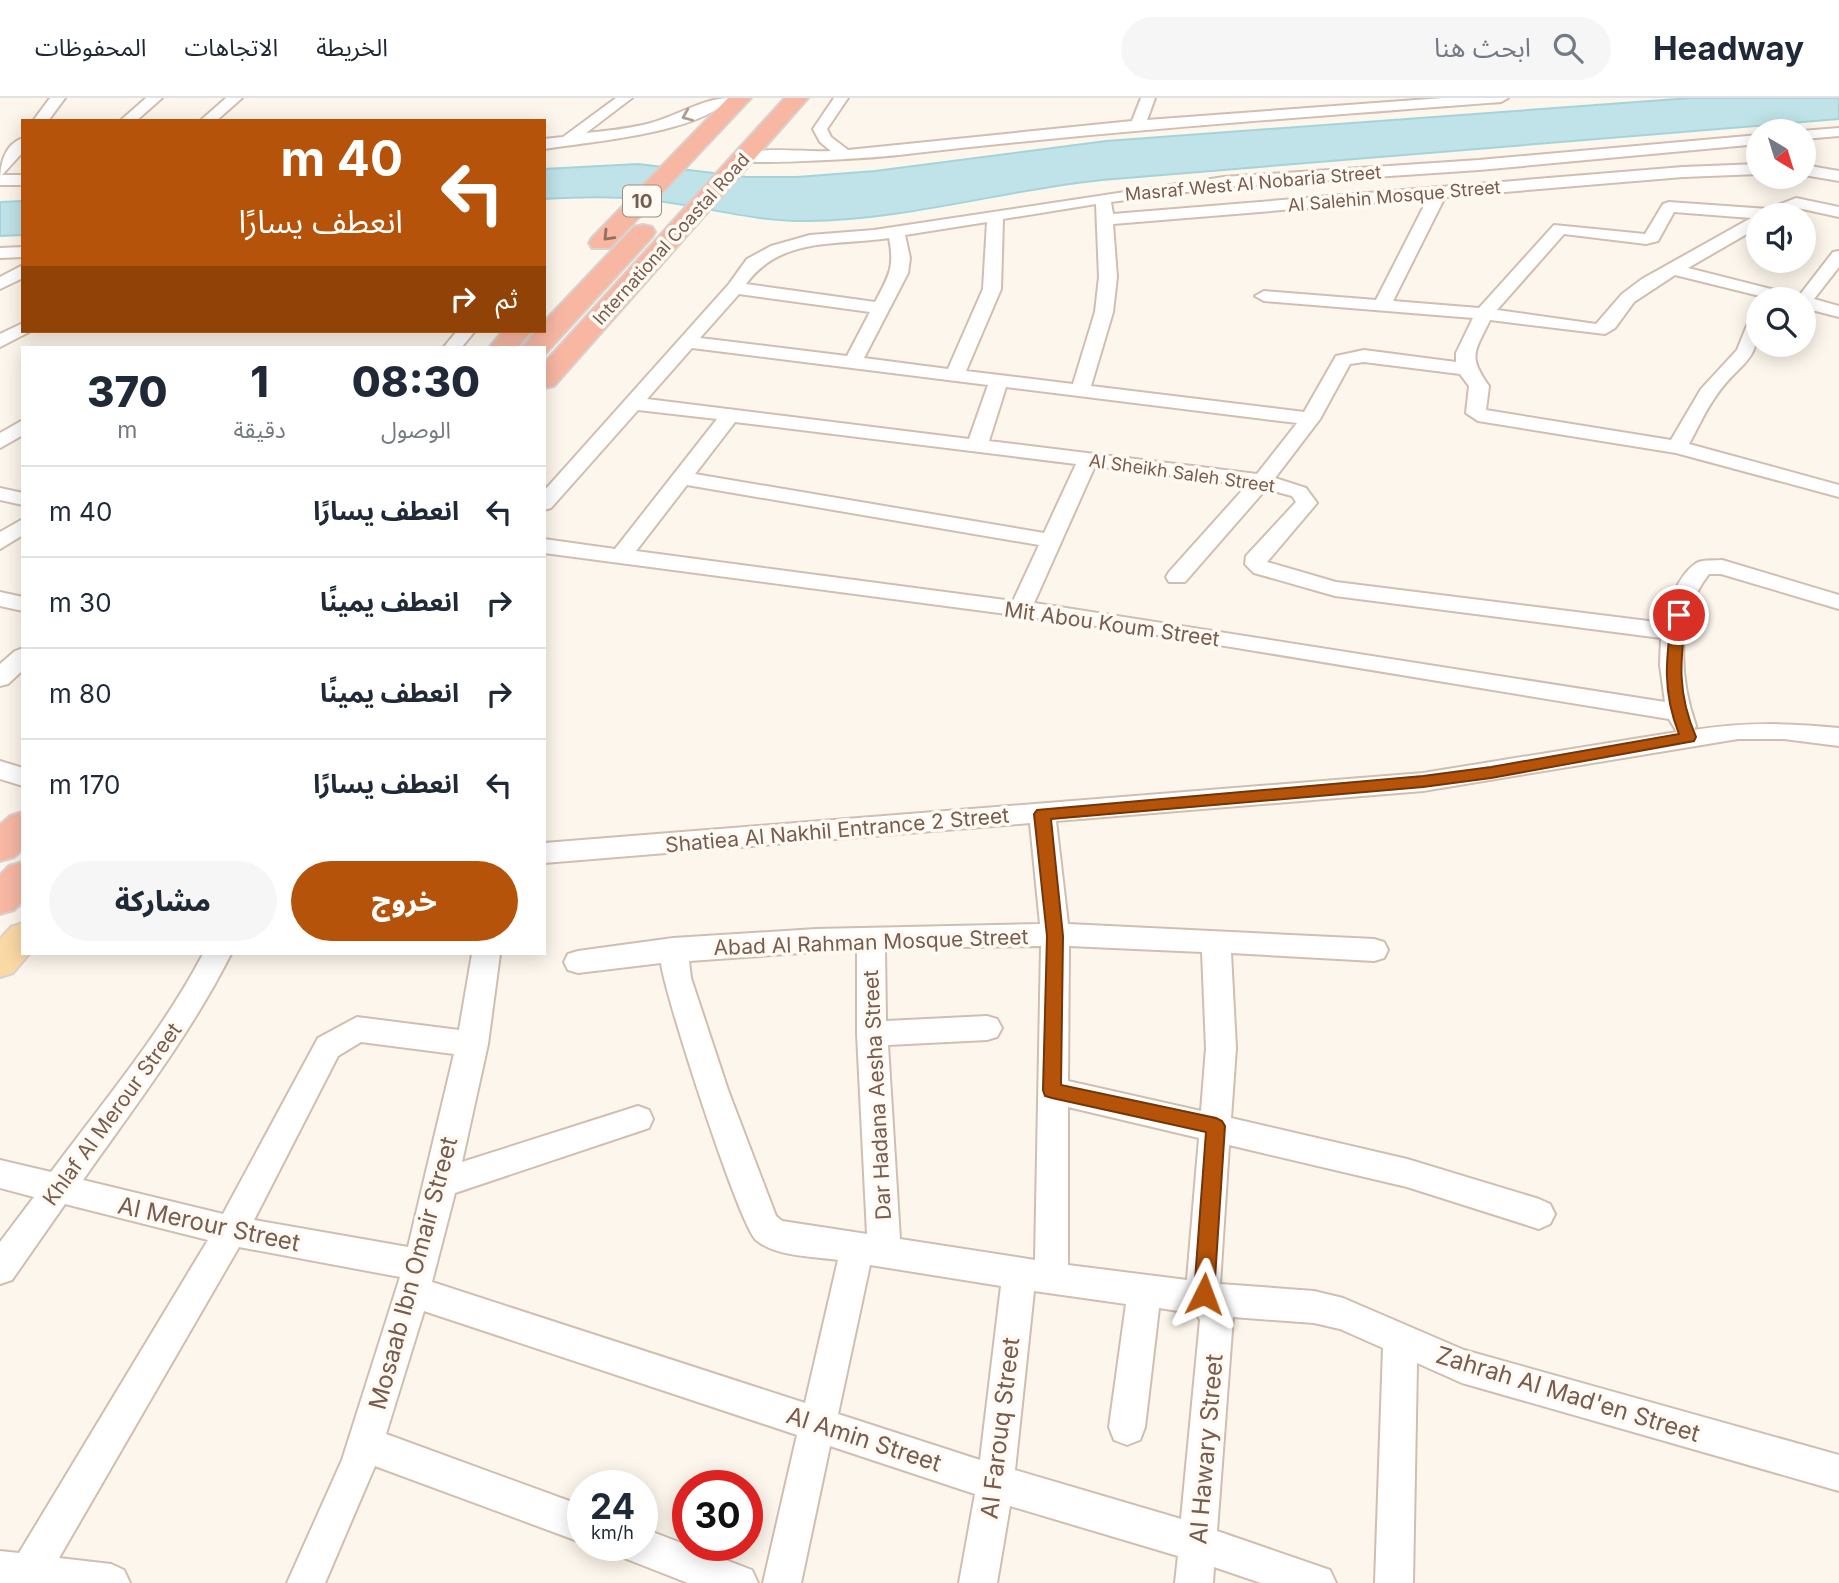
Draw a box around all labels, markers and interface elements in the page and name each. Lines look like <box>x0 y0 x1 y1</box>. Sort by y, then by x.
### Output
search box <box>1121 17 1611 80</box>
text: Headway <box>1653 28 1804 68</box>
icon: search <box>1549 29 1587 67</box>
text: ابحث هنا <box>1434 32 1531 63</box>
text: المحفوظات <box>35 33 146 62</box>
text: الاتجاهات <box>184 33 278 62</box>
text: الخريطة <box>316 33 388 62</box>
one-way arrow <box>682 108 694 122</box>
north arrow <box>1746 119 1816 189</box>
map controls <box>1746 119 1816 357</box>
text: 40 m <box>280 129 403 188</box>
icon: left <box>427 147 518 238</box>
street label: International Coastal Road <box>588 149 754 329</box>
street label: Masraf West Al Nobaria Street <box>1124 161 1382 205</box>
street label: Al Salehin Mosque Street <box>1287 176 1501 216</box>
road number: 10 <box>623 186 661 216</box>
text: انعطف يسارًا <box>239 202 403 241</box>
button: sound <box>1746 203 1816 273</box>
one-way arrow <box>604 228 617 241</box>
icon: right <box>444 280 482 318</box>
text: ثم <box>496 283 518 314</box>
button: search <box>1746 287 1816 357</box>
text: 1 <box>250 356 269 407</box>
text: 08:30 <box>352 356 480 407</box>
text: 370 <box>87 366 168 417</box>
text: m <box>117 416 137 444</box>
text: دقيقة <box>233 416 286 444</box>
text: الوصول <box>381 416 451 444</box>
street label: Al Sheikh Saleh Street <box>1088 450 1276 496</box>
icon: left <box>480 493 518 531</box>
text: انعطف يسارًا <box>313 495 459 526</box>
text: 40 m <box>49 496 112 527</box>
icon: right <box>480 584 518 622</box>
pin <box>1649 585 1709 645</box>
text: انعطف يمينًا <box>320 586 459 617</box>
text: 30 m <box>49 587 112 618</box>
icon: arrive <box>1660 596 1698 634</box>
street label: Mit Abou Koum Street <box>1003 597 1221 651</box>
icon: right <box>480 675 518 713</box>
text: انعطف يمينًا <box>320 677 459 708</box>
text: 80 m <box>49 678 112 709</box>
icon: left <box>480 766 518 804</box>
text: انعطف يسارًا <box>313 768 459 799</box>
text: 170 m <box>49 769 120 800</box>
street label: Shatiea Al Nakhil Entrance 2 Street <box>664 803 1010 857</box>
button: مشاركة <box>49 861 277 941</box>
button: خروج <box>291 861 518 941</box>
street label: Abad Al Rahman Mosque Street <box>713 924 1029 960</box>
street label: Dar Hadana Aesha Street <box>858 969 896 1221</box>
street label: Khlaf Al Merour Street <box>37 1018 187 1210</box>
street label: Mosaab Ibn Omair Street <box>363 1133 463 1413</box>
street label: Al Merour Street <box>115 1191 303 1257</box>
position arrow <box>1167 1257 1241 1331</box>
street label: Al Farouq Street <box>974 1335 1026 1520</box>
street label: Zahrah Al Mad'en Street <box>1432 1340 1704 1448</box>
street label: Al Hawary Street <box>1183 1352 1229 1545</box>
street label: Al Amin Street <box>783 1400 945 1478</box>
speed limit sign: 30 <box>672 1470 763 1561</box>
text: 24 <box>590 1485 635 1527</box>
text: km/h <box>591 1522 634 1543</box>

